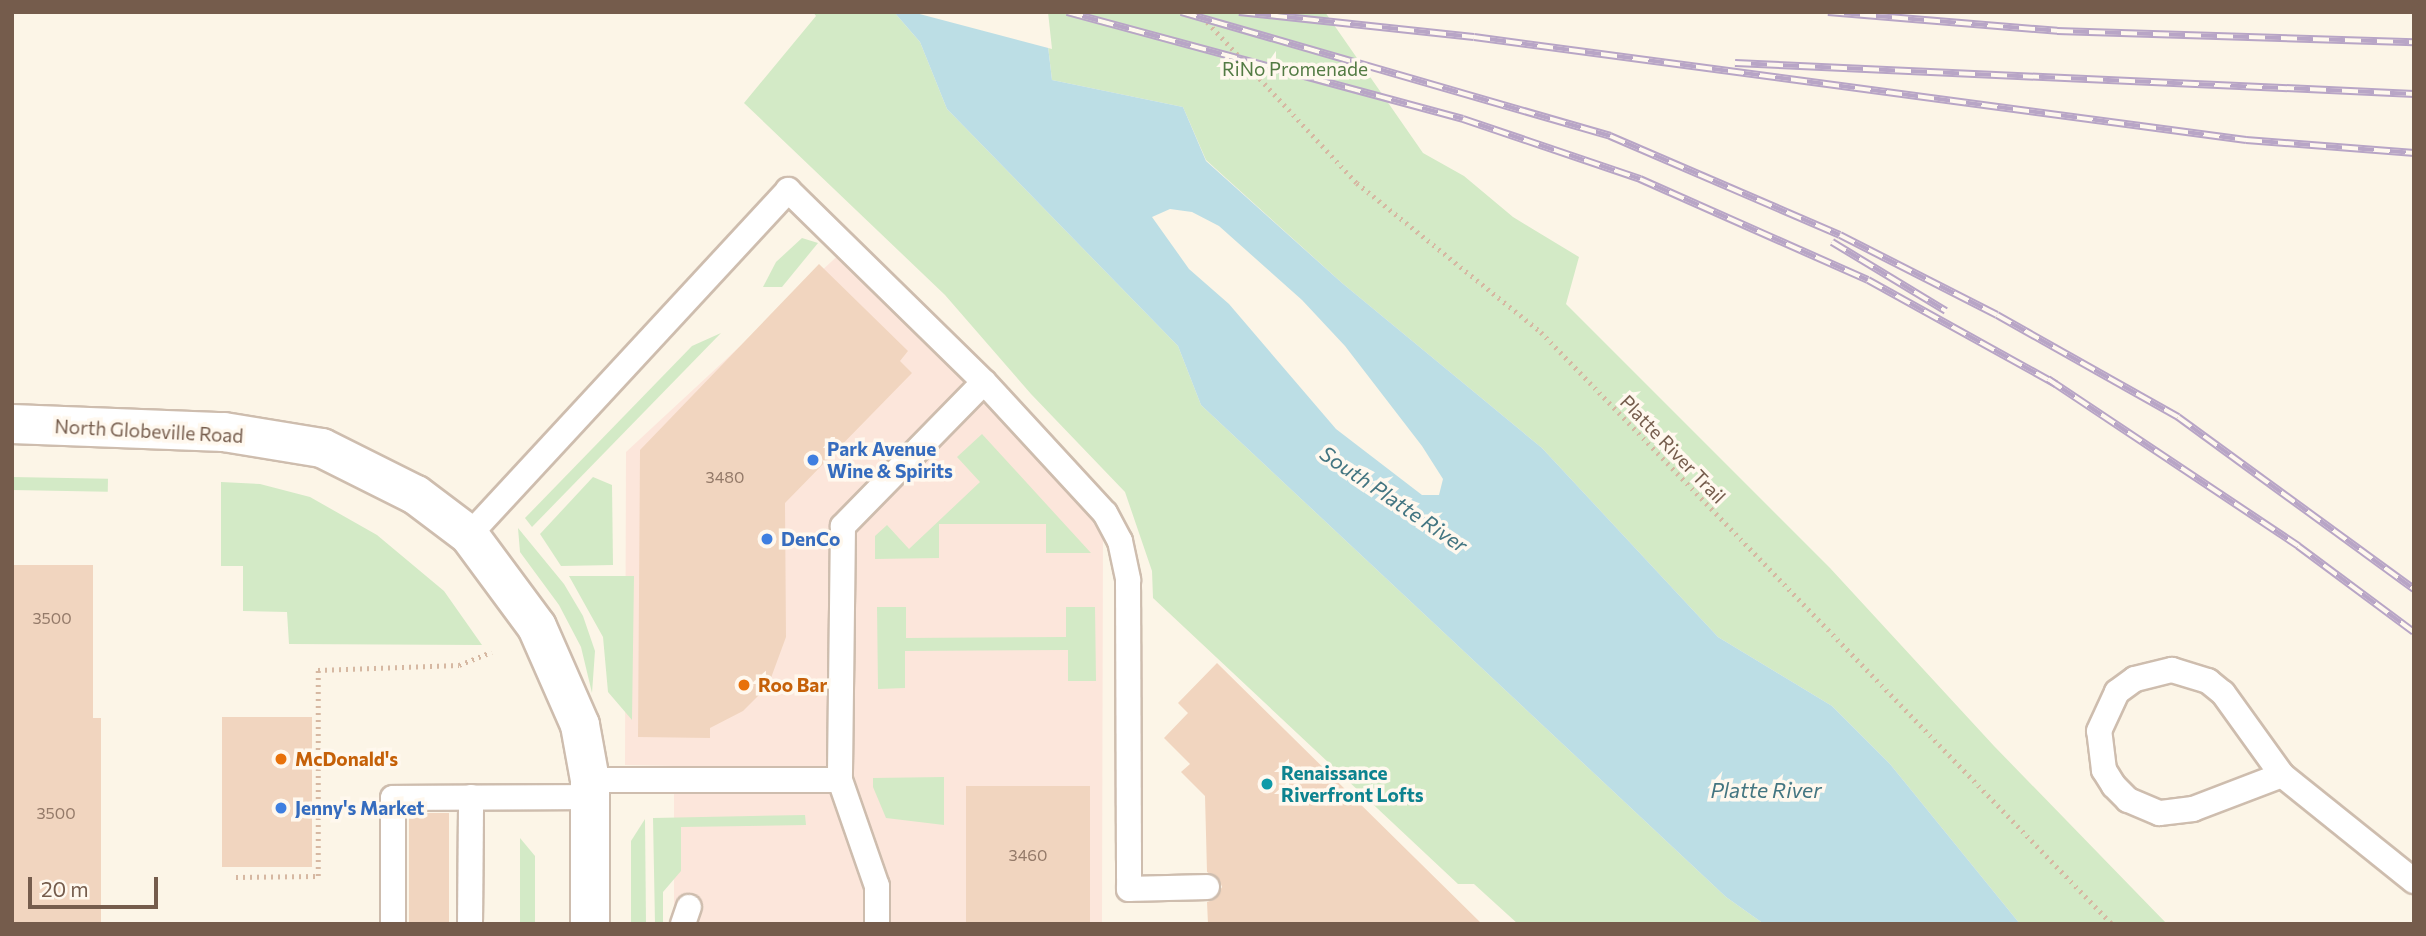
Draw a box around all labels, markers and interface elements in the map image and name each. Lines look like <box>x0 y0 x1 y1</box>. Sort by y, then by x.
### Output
park label: RiNo Promenade <box>1222 58 1368 80</box>
street label: Platte River Trail <box>1616 390 1730 508</box>
street label: North Globeville Road <box>54 415 244 447</box>
place label: Park Avenue Wine & Spirits <box>827 438 953 482</box>
water label: South Platte River <box>1315 440 1473 558</box>
marker: Park Avenue Wine & Spirits <box>805 452 821 468</box>
house number: 3480 <box>706 467 744 487</box>
place label: DenCo <box>781 528 840 550</box>
marker: DenCo <box>759 531 775 547</box>
house number: 3500 <box>32 608 72 628</box>
place label: Roo Bar <box>758 674 827 696</box>
marker: Roo Bar <box>736 677 752 693</box>
place label: McDonald's <box>295 748 398 770</box>
marker: McDonald's <box>273 751 289 767</box>
place label: Renaissance Riverfront Lofts <box>1281 762 1424 806</box>
marker: Renaissance Riverfront Lofts <box>1259 776 1275 792</box>
water label: Platte River <box>1710 777 1822 803</box>
place label: Jenny's Market <box>295 797 424 819</box>
marker: Jenny's Market <box>273 800 289 816</box>
house number: 3500 <box>36 803 76 823</box>
house number: 3460 <box>1009 845 1047 865</box>
scale bar <box>32 862 161 906</box>
text: 20 m <box>41 876 89 901</box>

